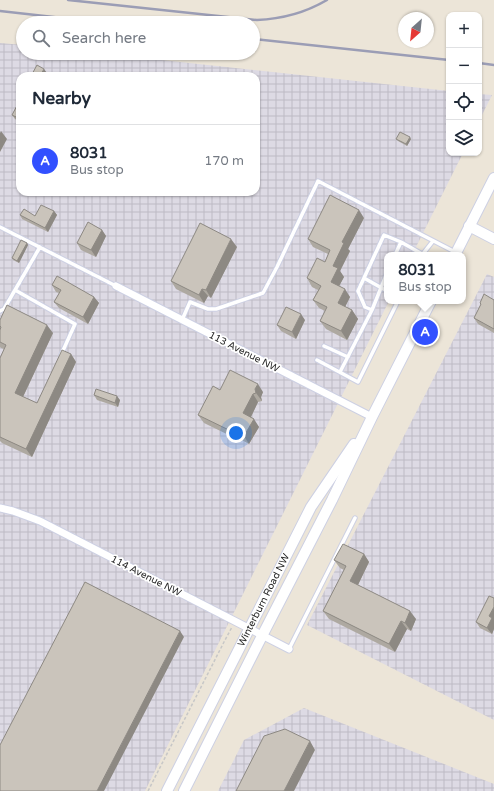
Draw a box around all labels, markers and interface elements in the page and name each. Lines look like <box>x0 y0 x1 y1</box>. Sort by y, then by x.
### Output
north arrow <box>398 12 434 48</box>
map controls <box>446 12 482 156</box>
button: + <box>446 12 482 48</box>
search box <box>16 16 260 60</box>
icon: search <box>30 27 52 49</box>
text: Search here <box>62 29 146 47</box>
button: − <box>446 48 482 84</box>
button: locate <box>446 84 482 120</box>
text: Nearby <box>32 88 91 109</box>
button: layers <box>446 120 482 156</box>
text: 8031 <box>70 144 108 162</box>
text: A <box>40 153 50 169</box>
text: 170 m <box>204 153 244 169</box>
text: Bus stop <box>70 162 124 178</box>
popup <box>384 252 466 304</box>
text: 8031 <box>398 261 436 279</box>
text: Bus stop <box>398 279 452 295</box>
pin: A <box>412 317 438 347</box>
street label: 113 Avenue NW <box>207 329 281 375</box>
your location <box>226 423 246 443</box>
street label: Winterburn Road NW <box>235 552 292 649</box>
street label: 114 Avenue NW <box>109 553 183 599</box>

